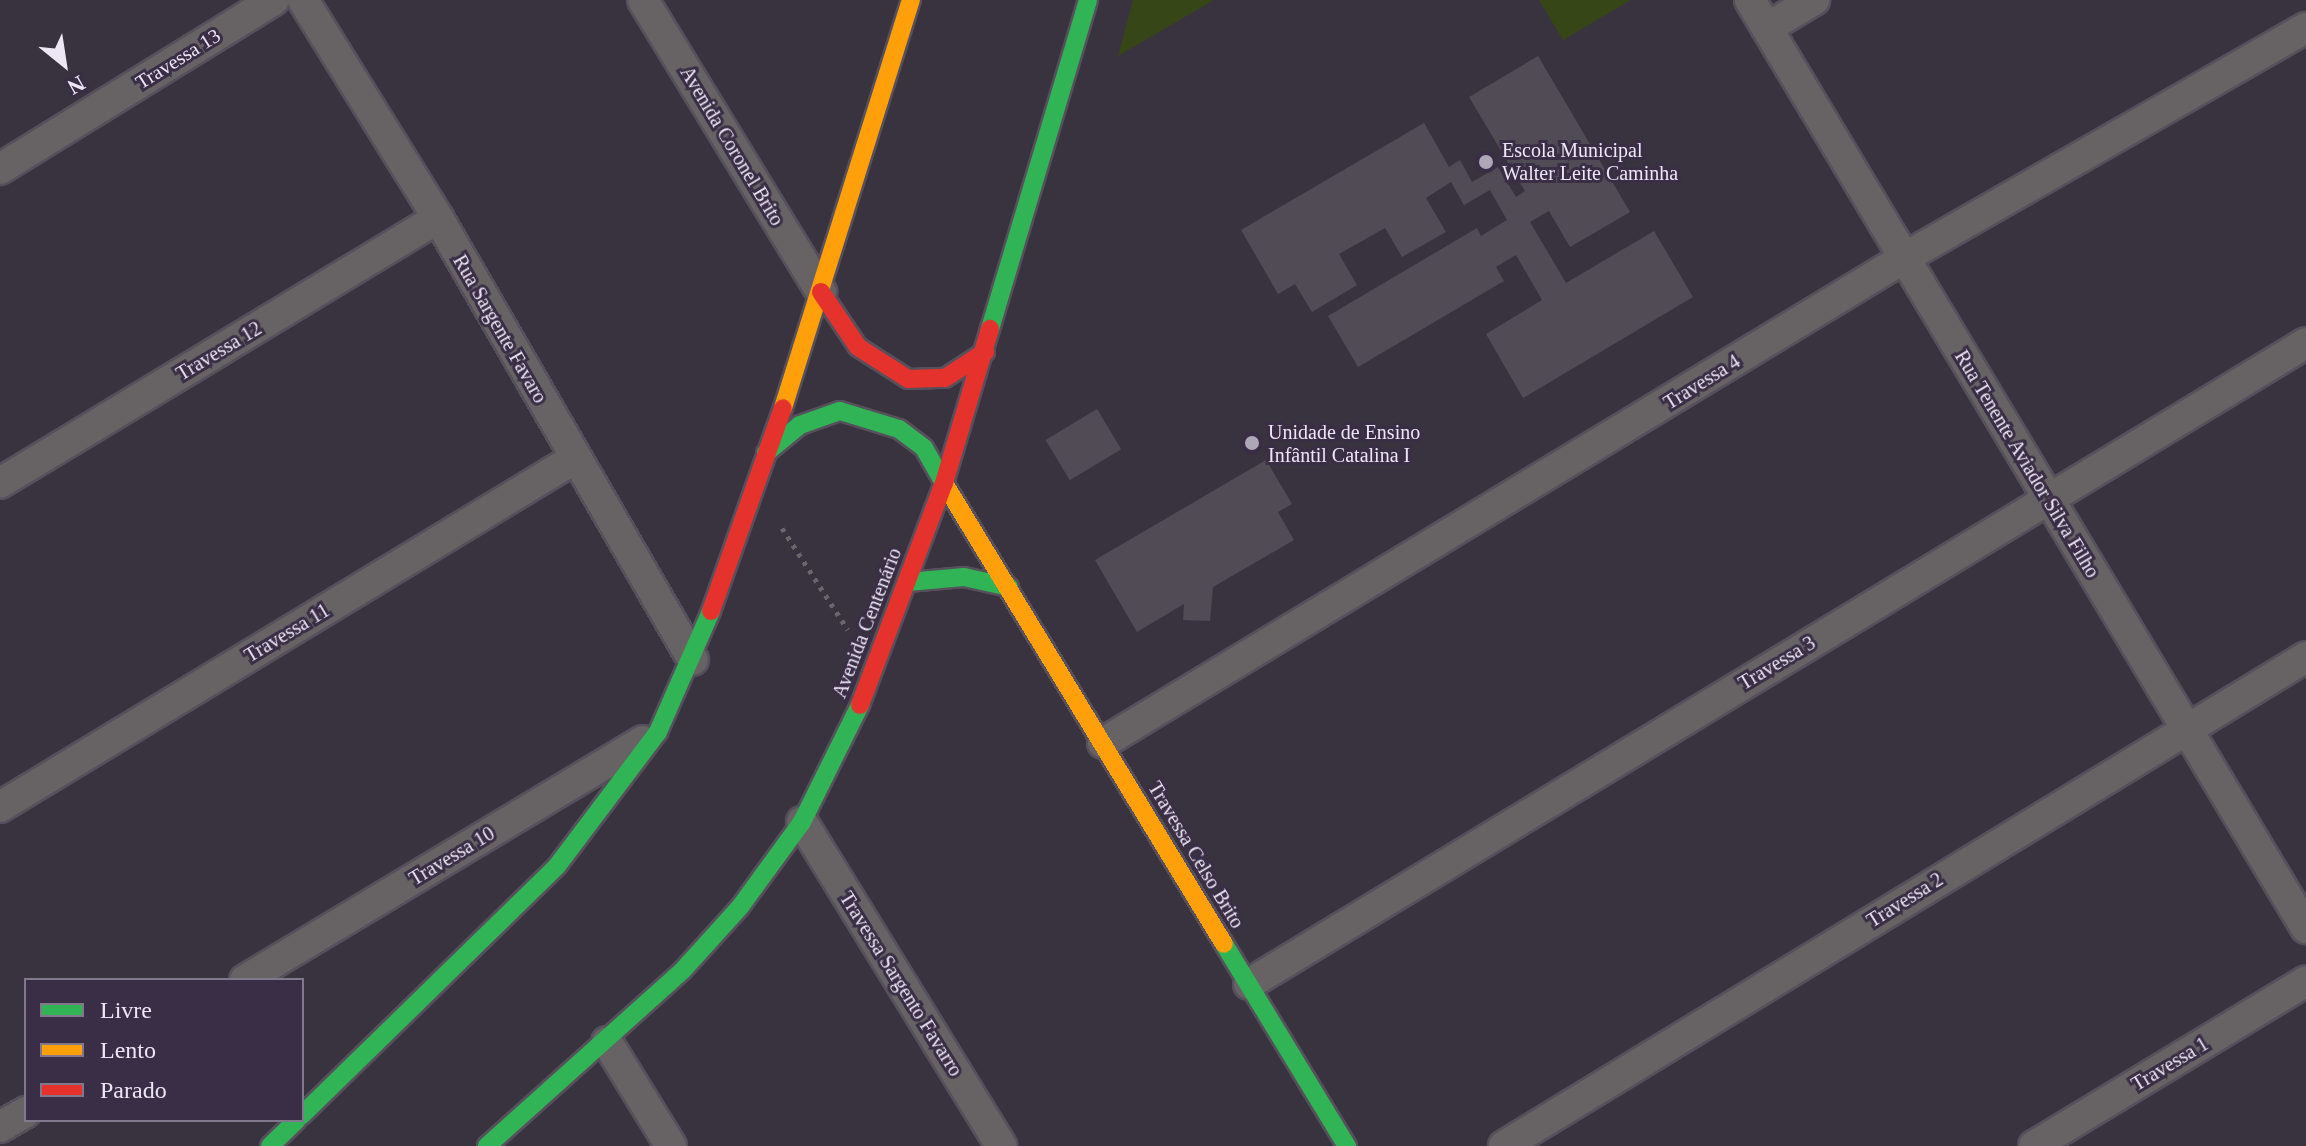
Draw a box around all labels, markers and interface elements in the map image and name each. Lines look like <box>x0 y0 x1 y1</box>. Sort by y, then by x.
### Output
north arrow <box>24 24 104 104</box>
street label: Travessa 13 <box>131 24 225 94</box>
street label: Avenida Coronel Brito <box>675 62 789 230</box>
text: N <box>63 70 89 100</box>
place label: Escola Municipal Walter Leite Caminha <box>1502 138 1678 185</box>
marker: Escola Municipal Walter Leite Caminha <box>1477 153 1495 171</box>
street label: Rua Sargente Favaro <box>448 251 552 407</box>
street label: Travessa 12 <box>172 316 266 386</box>
street label: Rua Tenente Aviador Silva Filho <box>1949 345 2105 583</box>
street label: Travessa 4 <box>1659 349 1745 415</box>
place label: Unidade de Ensino Infântil Catalina I <box>1268 420 1420 467</box>
marker: Unidade de Ensino Infântil Catalina I <box>1243 434 1261 452</box>
street label: Avenida Centenário <box>827 544 907 702</box>
street label: Travessa 11 <box>240 598 334 668</box>
street label: Travessa 3 <box>1734 631 1820 695</box>
street label: Travessa Celso Brito <box>1143 777 1249 933</box>
street label: Travessa 10 <box>405 821 499 891</box>
street label: Travessa 2 <box>1862 867 1948 933</box>
street label: Travessa Sargento Favarro <box>834 887 968 1081</box>
legend <box>24 978 304 1122</box>
text: Livre <box>100 997 152 1023</box>
street label: Travessa 1 <box>2127 1032 2213 1096</box>
text: Lento <box>100 1037 156 1063</box>
text: Parado <box>100 1077 167 1103</box>

